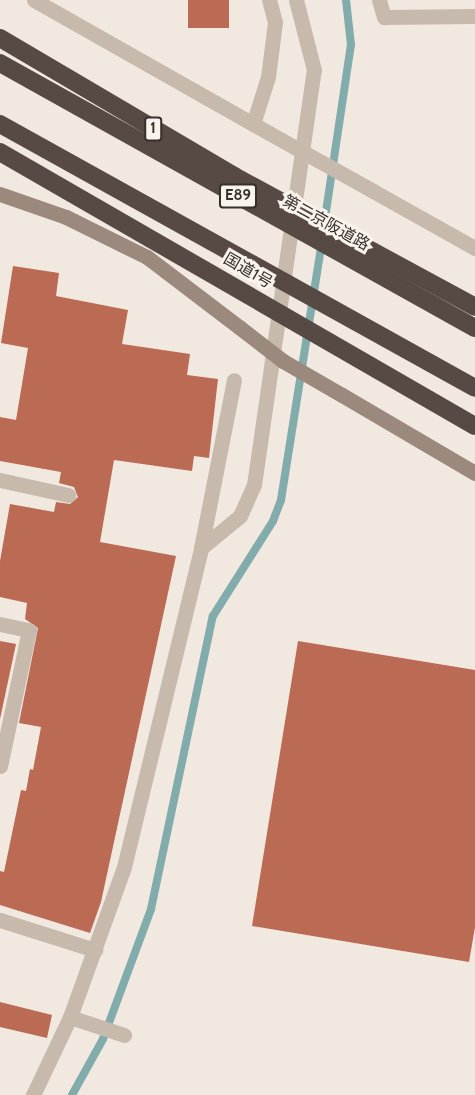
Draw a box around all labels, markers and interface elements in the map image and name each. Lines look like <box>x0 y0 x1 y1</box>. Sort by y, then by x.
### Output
road number: 1 <box>144 117 162 141</box>
road number: E89 <box>218 184 258 208</box>
street label: 第二京阪道路 <box>279 191 373 255</box>
street label: 国道1号 <box>220 249 276 293</box>

